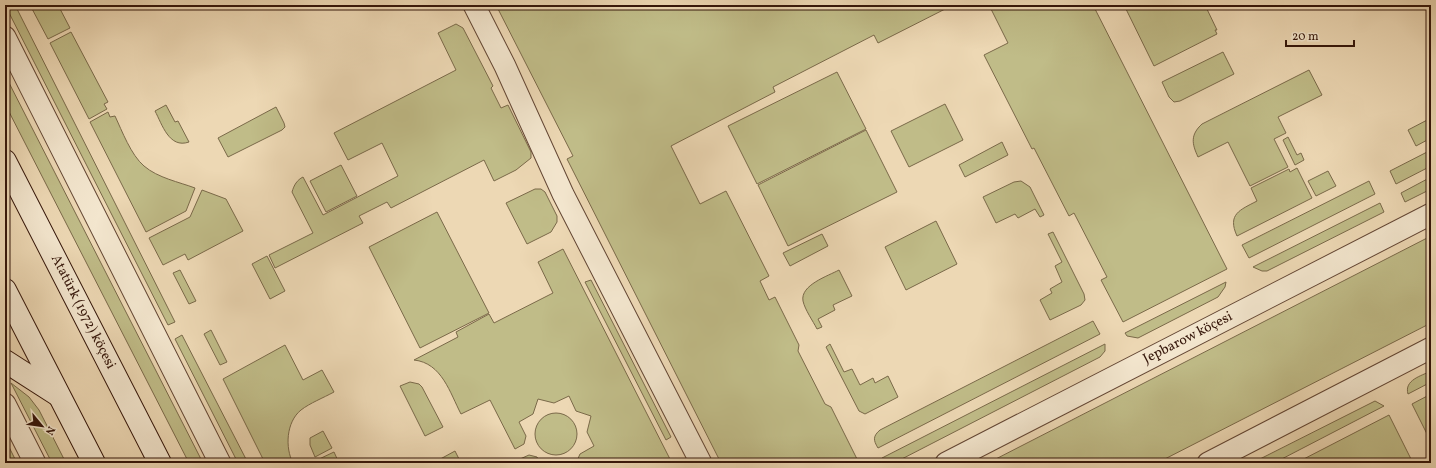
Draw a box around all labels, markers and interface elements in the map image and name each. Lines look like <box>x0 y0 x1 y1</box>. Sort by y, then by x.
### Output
scale bar <box>1286 22 1354 48</box>
text: 20 m <box>1292 29 1319 45</box>
street label: Atatürk (1972) köçesi <box>46 252 120 372</box>
street label: Jepbarow köçesi <box>1140 307 1236 369</box>
north arrow <box>22 406 62 446</box>
text: N <box>41 423 58 437</box>

